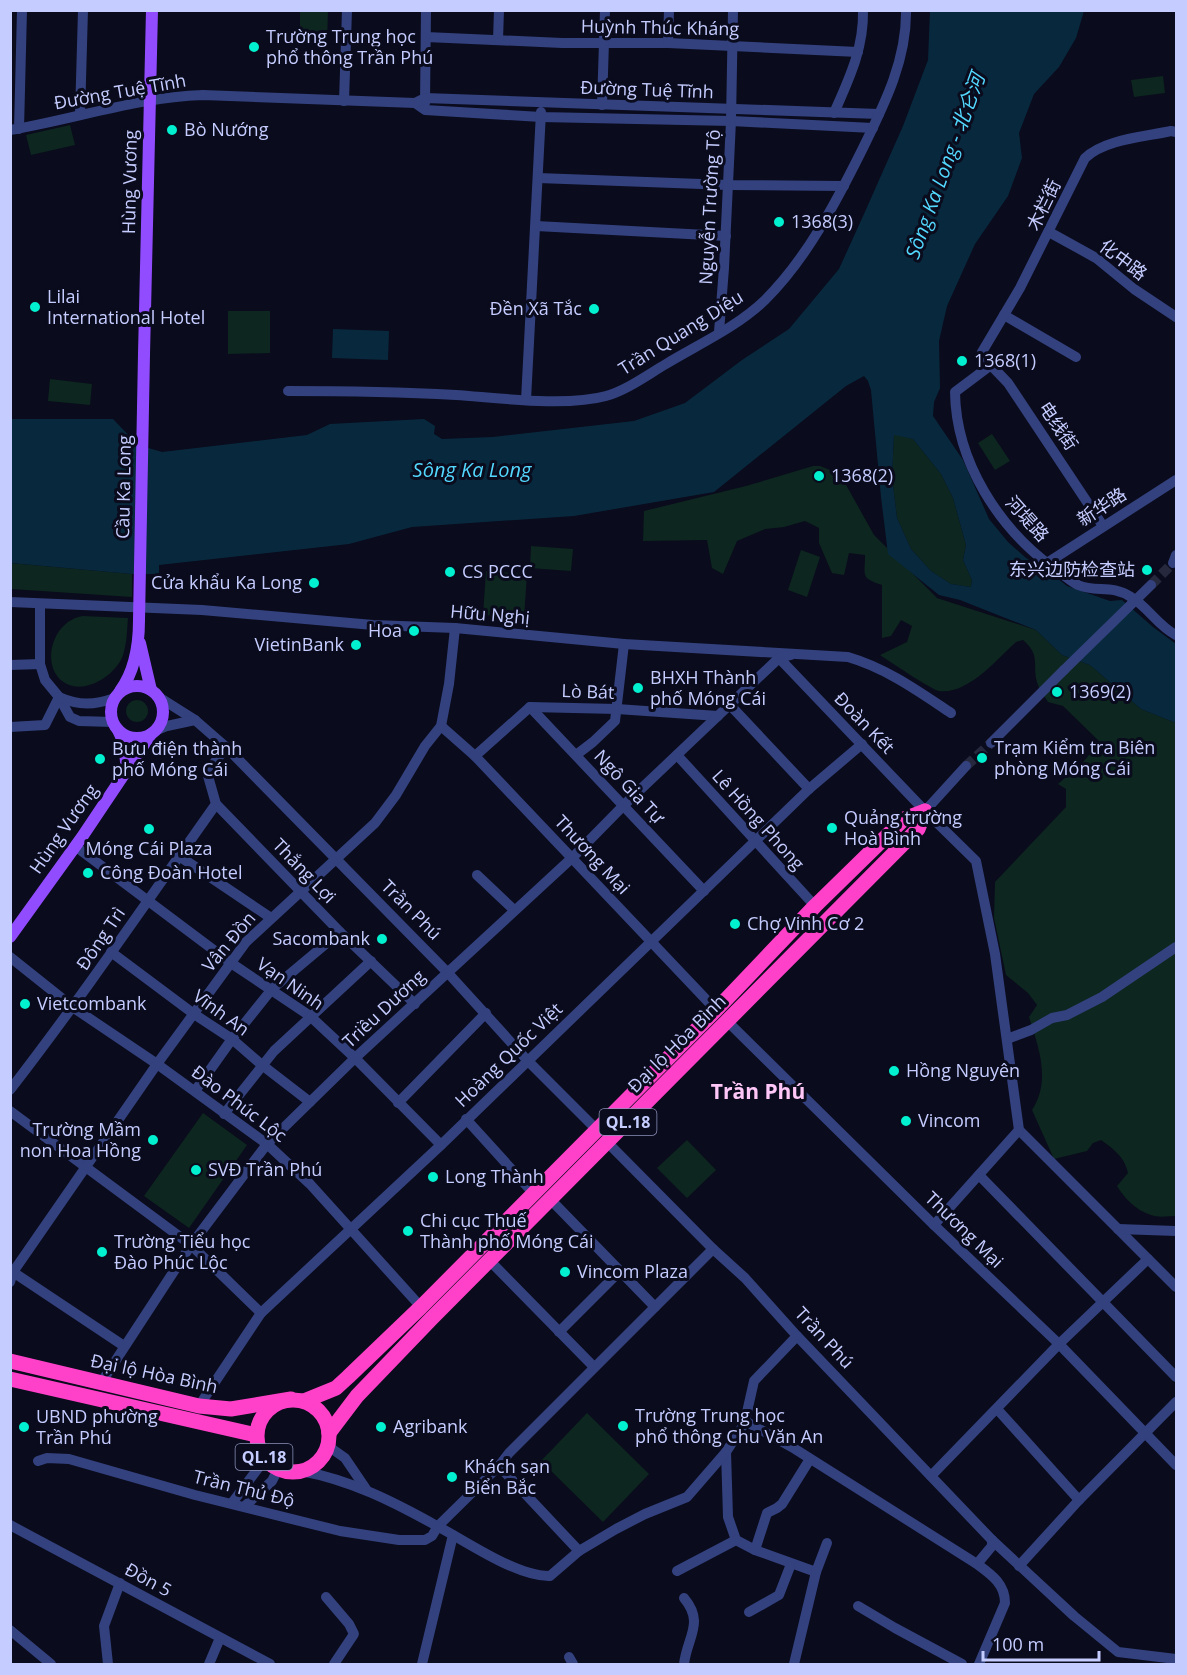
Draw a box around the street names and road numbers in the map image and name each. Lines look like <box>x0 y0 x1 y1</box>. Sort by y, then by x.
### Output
street label: Huỳnh Thúc Kháng <box>581 14 740 40</box>
street label: Đường Tuệ Tĩnh <box>52 68 188 114</box>
street label: Đường Tuệ Tĩnh <box>580 75 714 103</box>
street label: Hùng Vương <box>116 129 142 234</box>
street label: Nguyễn Trường Tộ <box>693 129 725 285</box>
street label: 木栏街 <box>1020 175 1066 234</box>
street label: 化中路 <box>1095 233 1152 285</box>
street label: Trần Quang Diệu <box>614 284 747 380</box>
street label: 电线街 <box>1034 396 1084 455</box>
street label: Cầu Ka Long <box>110 435 136 539</box>
street label: 新华路 <box>1072 481 1131 531</box>
street label: 河堤路 <box>1001 490 1055 546</box>
street label: Hữu Nghị <box>449 599 531 629</box>
street label: Lò Bát <box>561 678 615 704</box>
street label: Đoàn Kết <box>829 686 900 758</box>
street label: Ngô Gia Tự <box>589 744 671 829</box>
street label: Lê Hồng Phong <box>707 764 810 875</box>
street label: Hùng Vương <box>23 779 103 878</box>
street label: Thương Mại <box>550 810 636 899</box>
street label: Thắng Lợi <box>268 833 342 908</box>
street label: Trần Phú <box>376 874 447 945</box>
street label: Đông Trì <box>70 902 130 975</box>
street label: Vân Đồn <box>196 906 260 976</box>
street label: Vạn Ninh <box>252 951 329 1015</box>
street label: Triều Dương <box>337 964 430 1053</box>
street label: Vĩnh An <box>188 984 255 1041</box>
street label: Đại lộ Hòa Bình <box>622 989 731 1098</box>
street label: Hoàng Quốc Việt <box>449 997 567 1112</box>
street label: Đào Phúc Lộc <box>187 1059 292 1147</box>
road number: QL.18 <box>600 1109 656 1135</box>
street label: Thương Mại <box>920 1186 1009 1273</box>
street label: Trần Phú <box>790 1301 859 1373</box>
street label: Đại lộ Hòa Bình <box>88 1348 220 1398</box>
road number: QL.18 <box>236 1444 292 1470</box>
street label: Trần Thủ Độ <box>191 1464 297 1512</box>
street label: Đồn 5 <box>121 1557 176 1602</box>

